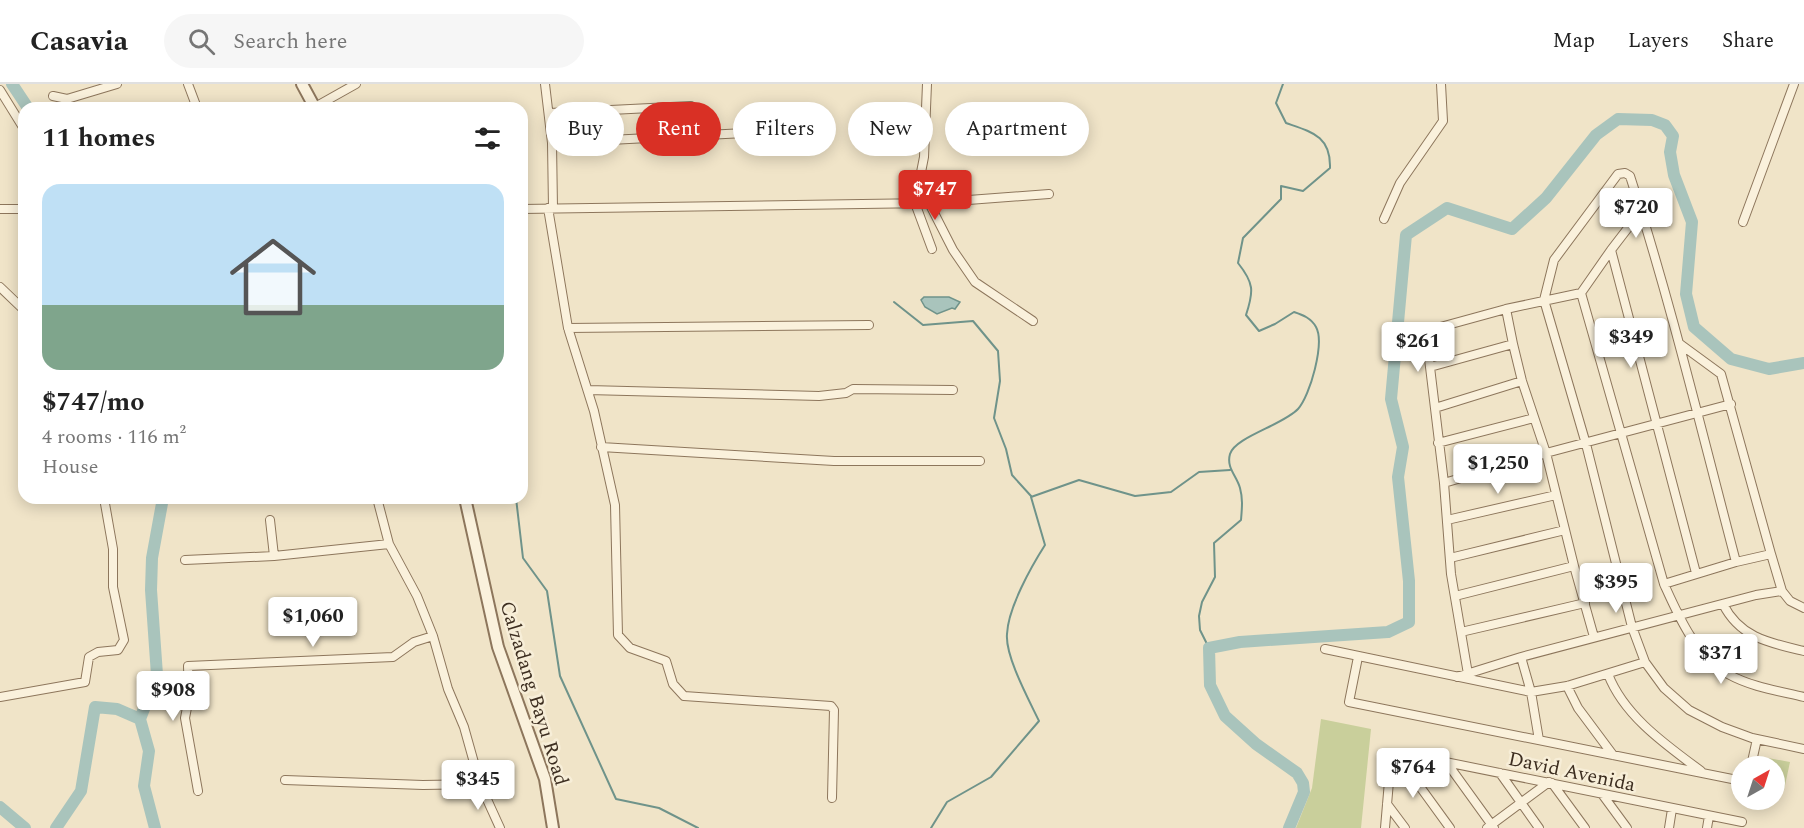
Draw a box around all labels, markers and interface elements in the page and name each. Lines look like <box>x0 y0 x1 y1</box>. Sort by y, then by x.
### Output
search box <box>164 14 584 68</box>
text: Casavia <box>30 20 128 63</box>
icon: search <box>185 25 218 58</box>
text: Search here <box>233 25 347 58</box>
text: Map <box>1553 25 1595 57</box>
text: Layers <box>1628 25 1689 57</box>
text: Share <box>1722 25 1774 57</box>
chip: Buy <box>546 102 624 156</box>
chip: Rent <box>636 102 721 156</box>
chip: Filters <box>733 102 836 156</box>
chip: New <box>848 102 933 156</box>
chip: Apartment <box>945 102 1089 156</box>
text: 11 homes <box>42 118 156 158</box>
icon: filters <box>471 122 504 155</box>
pin: $747 <box>899 170 971 221</box>
text: $747 <box>913 174 957 204</box>
pin: $720 <box>1600 188 1672 239</box>
text: $720 <box>1614 192 1658 222</box>
icon: home <box>219 223 327 331</box>
pin: $349 <box>1595 318 1667 369</box>
pin: $261 <box>1382 322 1454 373</box>
text: $349 <box>1609 322 1653 352</box>
text: $261 <box>1396 326 1440 356</box>
text: $747/mo <box>42 382 145 422</box>
text: 4 rooms · 116 m² <box>42 422 186 452</box>
pin: $1,250 <box>1449 444 1547 495</box>
text: $1,250 <box>1467 448 1529 478</box>
text: House <box>42 452 99 482</box>
pin: $395 <box>1580 563 1652 614</box>
text: $395 <box>1594 567 1638 597</box>
pin: $1,060 <box>264 597 362 648</box>
street label: Calzadang Bayu Road <box>492 597 576 789</box>
text: $1,060 <box>282 601 344 631</box>
pin: $371 <box>1685 634 1757 685</box>
text: $371 <box>1699 638 1743 668</box>
pin: $908 <box>137 671 209 722</box>
text: $908 <box>151 675 195 705</box>
street label: David Avenida <box>1505 744 1638 800</box>
pin: $764 <box>1377 748 1449 799</box>
text: $764 <box>1391 752 1435 782</box>
north arrow <box>1731 756 1785 810</box>
map controls <box>1731 756 1785 810</box>
pin: $345 <box>442 760 514 811</box>
text: $345 <box>456 764 500 794</box>

